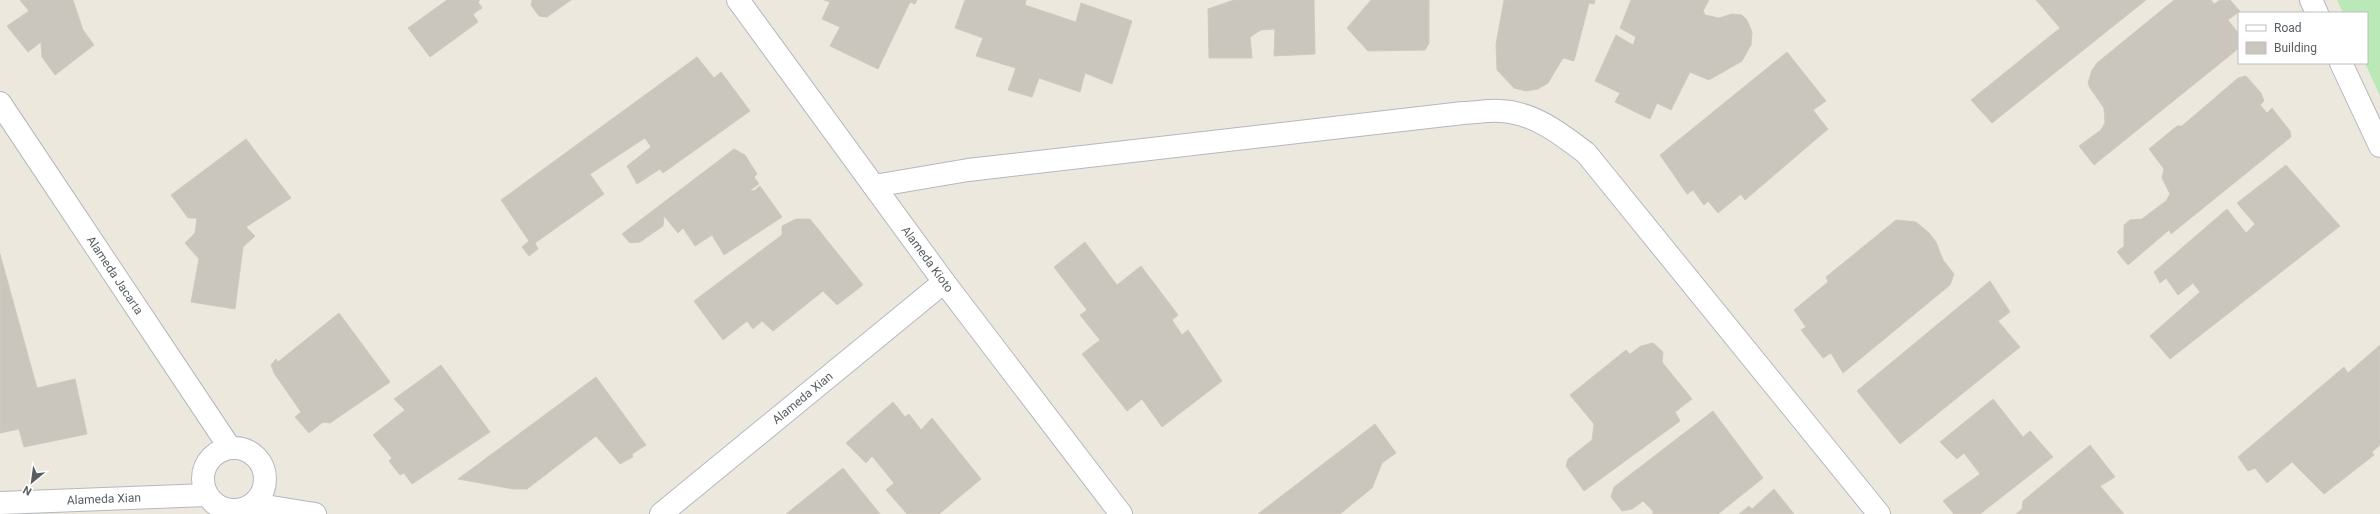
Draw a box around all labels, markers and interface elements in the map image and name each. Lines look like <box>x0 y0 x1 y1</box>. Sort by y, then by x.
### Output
legend <box>2238 12 2368 64</box>
text: Road <box>2274 21 2302 35</box>
text: Building <box>2274 41 2317 55</box>
street label: Alameda Kioto <box>899 223 956 295</box>
street label: Alameda Jacarta <box>84 233 146 317</box>
street label: Alameda Xian <box>769 369 836 427</box>
north arrow <box>12 462 52 502</box>
text: N <box>21 483 34 498</box>
street label: Alameda Xian <box>67 491 141 507</box>

